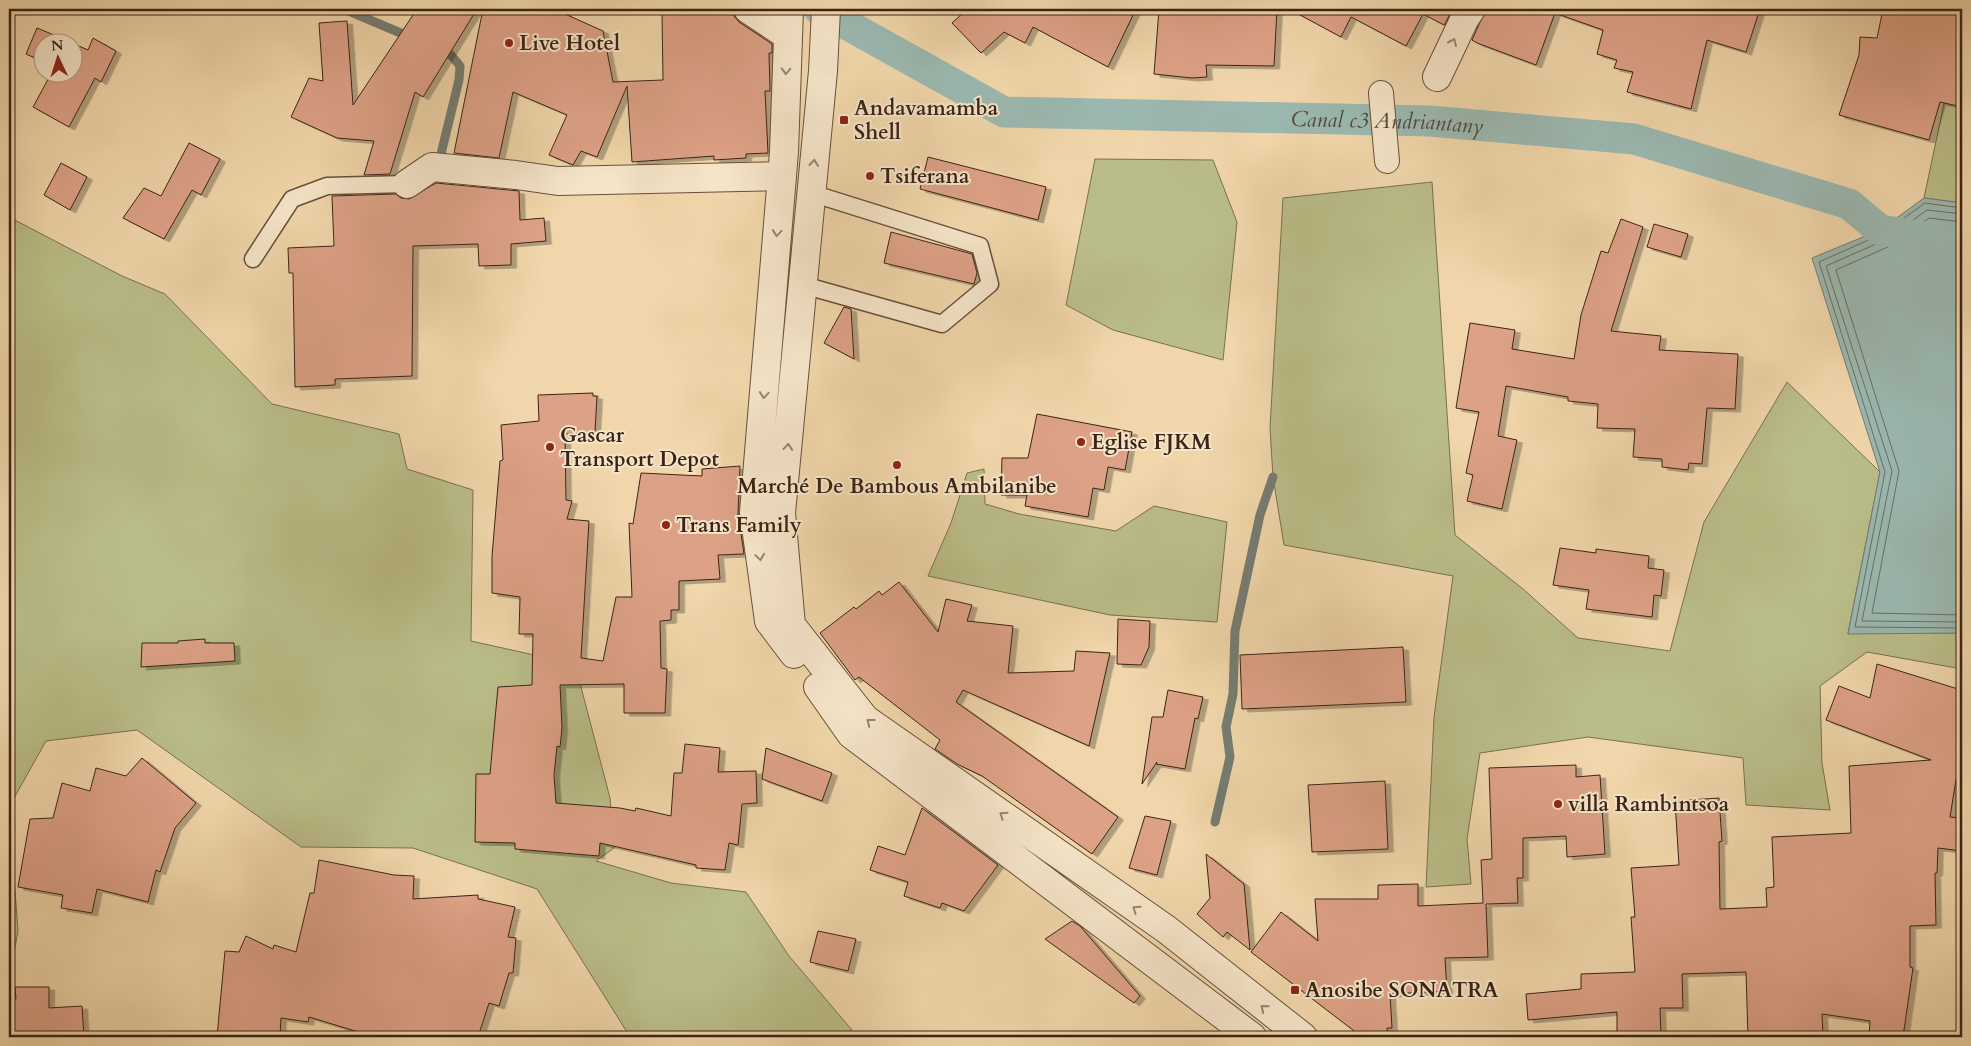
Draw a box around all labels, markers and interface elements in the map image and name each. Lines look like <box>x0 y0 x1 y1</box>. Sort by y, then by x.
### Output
place label: Live Hotel <box>519 29 620 58</box>
north arrow <box>32 32 82 82</box>
text: N <box>50 36 64 55</box>
marker: Live Hotel <box>503 37 515 49</box>
one-way arrow <box>1447 39 1457 48</box>
one-way arrow <box>781 68 791 75</box>
place label: Andavamamba Shell <box>854 94 999 147</box>
water label: Canal c3 Andriantany <box>1291 104 1485 142</box>
marker: Andavamamba Shell <box>838 114 850 126</box>
one-way arrow <box>808 159 819 167</box>
place label: Tsiferana <box>880 162 970 191</box>
marker: Tsiferana <box>864 170 876 182</box>
one-way arrow <box>772 230 783 238</box>
one-way arrow <box>758 391 769 399</box>
place label: Gascar Transport Depot <box>560 421 719 474</box>
place label: Eglise FJKM <box>1091 428 1211 457</box>
marker: Eglise FJKM <box>1075 436 1087 448</box>
marker: Gascar Transport Depot <box>544 441 556 453</box>
one-way arrow <box>782 443 793 451</box>
marker: Marché De Bambous Ambilanibe <box>891 459 903 471</box>
place label: Marché De Bambous Ambilanibe <box>737 472 1057 501</box>
place label: Trans Family <box>676 511 802 540</box>
marker: Trans Family <box>660 519 672 531</box>
one-way arrow <box>755 552 765 561</box>
one-way arrow <box>867 719 876 727</box>
place label: villa Rambintsoa <box>1568 790 1730 819</box>
marker: villa Rambintsoa <box>1552 798 1564 810</box>
one-way arrow <box>999 812 1009 821</box>
one-way arrow <box>1132 906 1142 915</box>
place label: Anosibe SONATRA <box>1305 976 1499 1005</box>
marker: Anosibe SONATRA <box>1289 984 1301 996</box>
one-way arrow <box>1261 1006 1270 1014</box>

